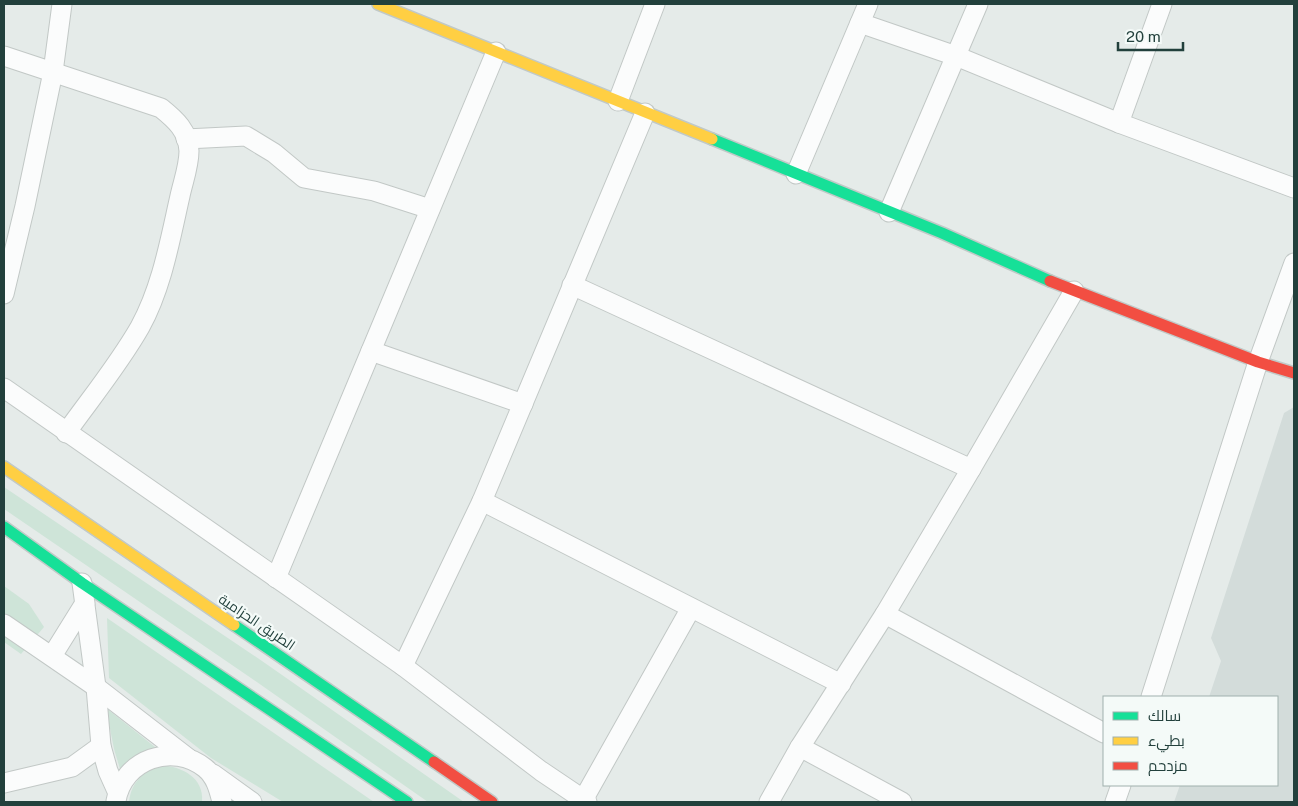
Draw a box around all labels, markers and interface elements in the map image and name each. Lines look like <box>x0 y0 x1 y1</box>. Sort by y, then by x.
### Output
scale bar <box>1118 20 1183 52</box>
text: 20 m <box>1126 28 1161 45</box>
street label: الطريق الحزامية <box>215 591 298 654</box>
legend <box>1103 696 1278 786</box>
text: سالك <box>1148 707 1181 724</box>
text: بطيء <box>1148 732 1185 753</box>
text: مزدحم <box>1148 757 1188 776</box>

